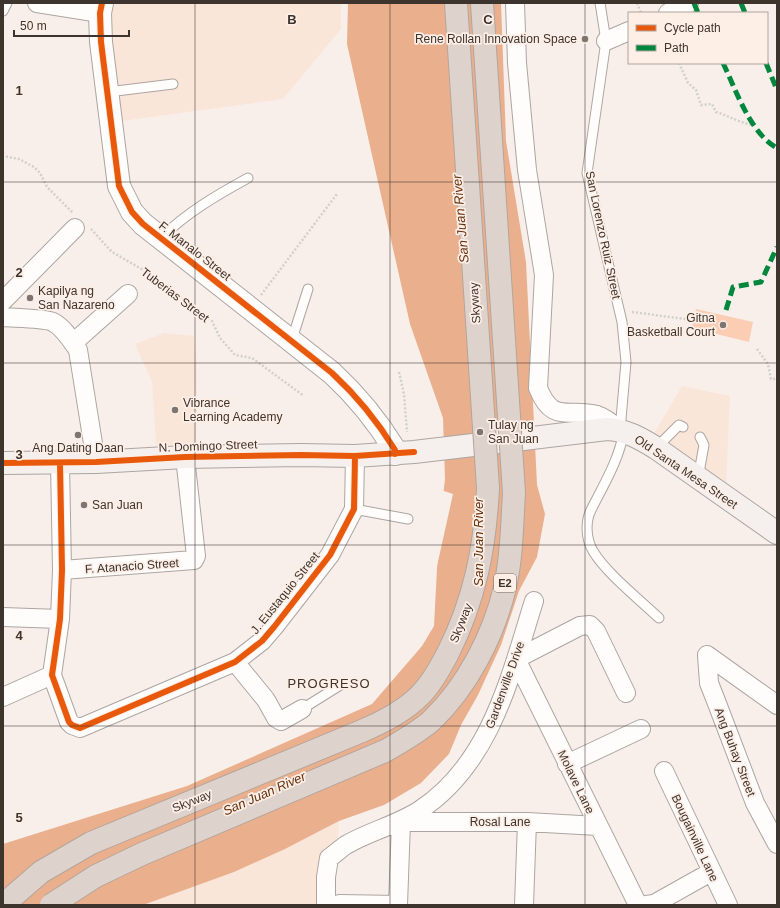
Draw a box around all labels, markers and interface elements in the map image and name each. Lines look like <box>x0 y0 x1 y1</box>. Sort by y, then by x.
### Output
scale bar <box>14 12 129 38</box>
text: B <box>287 12 297 27</box>
text: C <box>483 12 493 27</box>
legend <box>628 12 768 64</box>
text: 50 m <box>20 19 47 33</box>
text: Cycle path <box>664 21 721 35</box>
place label: Rene Rollan Innovation Space <box>415 32 577 46</box>
marker: Rene Rollan Innovation Space <box>580 34 590 44</box>
text: Path <box>664 41 689 55</box>
text: 1 <box>15 83 23 98</box>
street label: San Lorenzo Ruiz Street <box>583 170 624 301</box>
water label: San Juan River <box>449 173 472 264</box>
street label: F. Manalo Street <box>156 219 234 284</box>
text: 2 <box>15 265 23 280</box>
street label: Tuberias Street <box>138 265 212 326</box>
street label: Skyway <box>467 282 483 324</box>
place label: Kapilya ng San Nazareno <box>38 284 115 312</box>
marker: Kapilya ng San Nazareno <box>25 293 35 303</box>
place label: Gitna Basketball Court <box>627 311 716 339</box>
marker: Gitna Basketball Court <box>718 320 728 330</box>
place label: Vibrance Learning Academy <box>183 396 282 424</box>
marker: Vibrance Learning Academy <box>170 405 180 415</box>
place label: Tulay ng San Juan <box>488 418 539 446</box>
marker: Tulay ng San Juan <box>475 427 485 437</box>
marker: Ang Dating Daan <box>73 430 83 440</box>
street label: Old Santa Mesa Street <box>632 432 741 512</box>
street label: N. Domingo Street <box>158 437 258 455</box>
place label: Ang Dating Daan <box>32 441 124 455</box>
text: 3 <box>15 447 23 462</box>
water label: San Juan River <box>471 497 486 586</box>
place label: San Juan <box>92 498 143 512</box>
marker: San Juan <box>79 500 89 510</box>
street label: J. Eustaquio Street <box>248 549 323 637</box>
street label: F. Atanacio Street <box>85 556 180 576</box>
road number: E2 <box>494 574 516 592</box>
street label: Skyway <box>447 601 475 645</box>
text: 4 <box>15 628 23 643</box>
street label: Gardenville Drive <box>483 639 527 731</box>
district label: PROGRESO <box>287 676 371 691</box>
street label: Ang Buhay Street <box>712 706 759 799</box>
street label: Molave Lane <box>555 748 597 816</box>
water label: San Juan River <box>221 768 308 818</box>
street label: Skyway <box>170 787 214 815</box>
street label: Bougainville Lane <box>669 792 721 884</box>
text: 5 <box>15 810 23 825</box>
street label: Rosal Lane <box>470 815 531 829</box>

